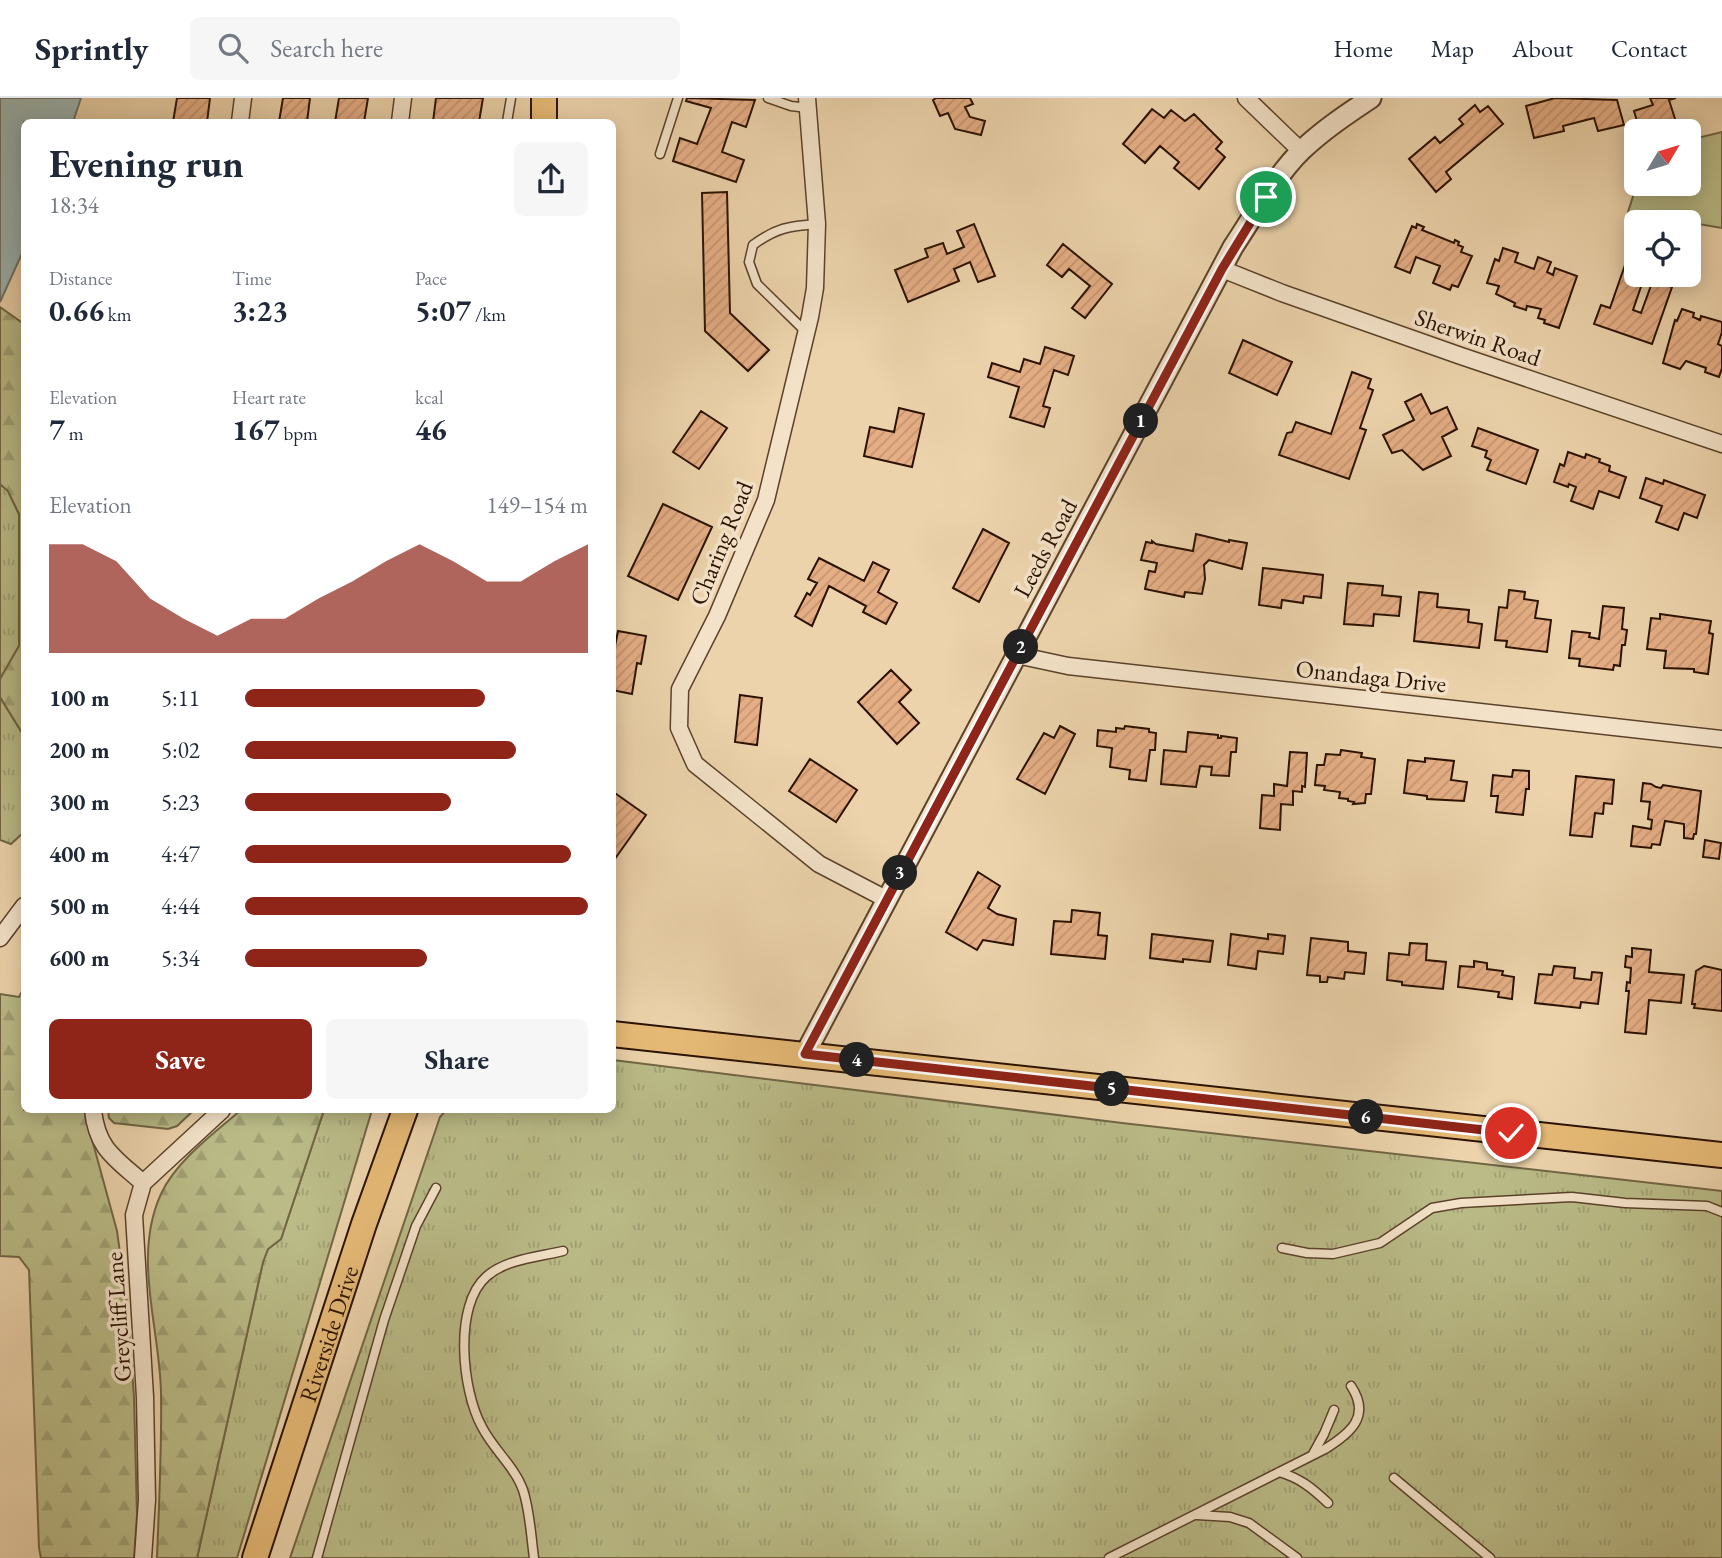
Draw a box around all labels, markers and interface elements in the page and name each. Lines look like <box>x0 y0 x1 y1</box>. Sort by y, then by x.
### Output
search box <box>190 17 680 80</box>
text: Sprintly <box>35 27 148 70</box>
icon: search <box>214 29 252 67</box>
text: Search here <box>270 31 383 65</box>
text: Home <box>1333 33 1393 64</box>
text: Map <box>1431 33 1474 64</box>
text: About <box>1512 33 1573 64</box>
text: Contact <box>1611 33 1687 64</box>
north arrow <box>1624 119 1701 196</box>
map controls <box>1624 119 1701 287</box>
text: Evening run <box>49 139 244 188</box>
button: share <box>514 142 588 216</box>
pin <box>1236 167 1296 227</box>
icon: arrive <box>1247 178 1285 216</box>
text: 18:34 <box>49 190 99 220</box>
button: locate <box>1624 210 1701 287</box>
text: Distance <box>49 266 112 291</box>
text: Time <box>232 266 272 291</box>
text: Pace <box>415 266 447 291</box>
text: 0.66 <box>49 291 104 330</box>
text: 3:23 <box>232 291 288 330</box>
text: 5:07 <box>415 291 471 330</box>
street label: Sherwin Road <box>1411 301 1546 373</box>
text: km <box>104 302 132 327</box>
text: /km <box>471 302 506 327</box>
text: Elevation <box>49 385 117 410</box>
text: Heart rate <box>232 385 306 410</box>
text: kcal <box>415 385 444 410</box>
pin: 1 <box>1124 404 1158 438</box>
text: 1 <box>1135 408 1146 433</box>
text: 7 <box>49 410 65 449</box>
text: 167 <box>232 410 280 449</box>
text: 46 <box>415 410 447 449</box>
text: m <box>65 421 83 446</box>
text: bpm <box>280 421 318 446</box>
street label: Charing Road <box>682 476 760 610</box>
text: Elevation <box>49 490 132 520</box>
text: 149–154 m <box>487 490 588 520</box>
street label: Leeds Road <box>1006 493 1084 603</box>
pin: 2 <box>1004 630 1038 664</box>
text: 2 <box>1015 634 1026 659</box>
street label: Onandaga Drive <box>1294 653 1448 699</box>
text: 100 m <box>49 683 110 713</box>
text: 5:11 <box>161 683 200 713</box>
text: 200 m <box>49 735 110 765</box>
text: 5:02 <box>161 735 200 765</box>
text: 300 m <box>49 787 110 817</box>
text: 5:23 <box>161 787 200 817</box>
text: 400 m <box>49 839 110 869</box>
text: 4:47 <box>161 839 200 869</box>
pin: 3 <box>883 856 918 890</box>
text: 3 <box>894 860 905 885</box>
text: 500 m <box>49 891 110 921</box>
text: 4:44 <box>161 891 200 921</box>
text: 600 m <box>49 943 110 973</box>
text: 5:34 <box>161 943 200 973</box>
button: Save <box>49 1019 312 1099</box>
button: Share <box>326 1019 588 1099</box>
pin: 4 <box>840 1042 874 1077</box>
text: 4 <box>851 1047 862 1072</box>
pin: 5 <box>1094 1072 1130 1107</box>
text: 5 <box>1106 1076 1117 1101</box>
pin: 6 <box>1348 1100 1384 1134</box>
pin <box>1481 1103 1541 1163</box>
text: 6 <box>1360 1104 1371 1129</box>
icon: check <box>1492 1114 1530 1152</box>
street label: Greycliff Lane <box>98 1251 138 1383</box>
street label: Riverside Drive <box>292 1261 365 1406</box>

